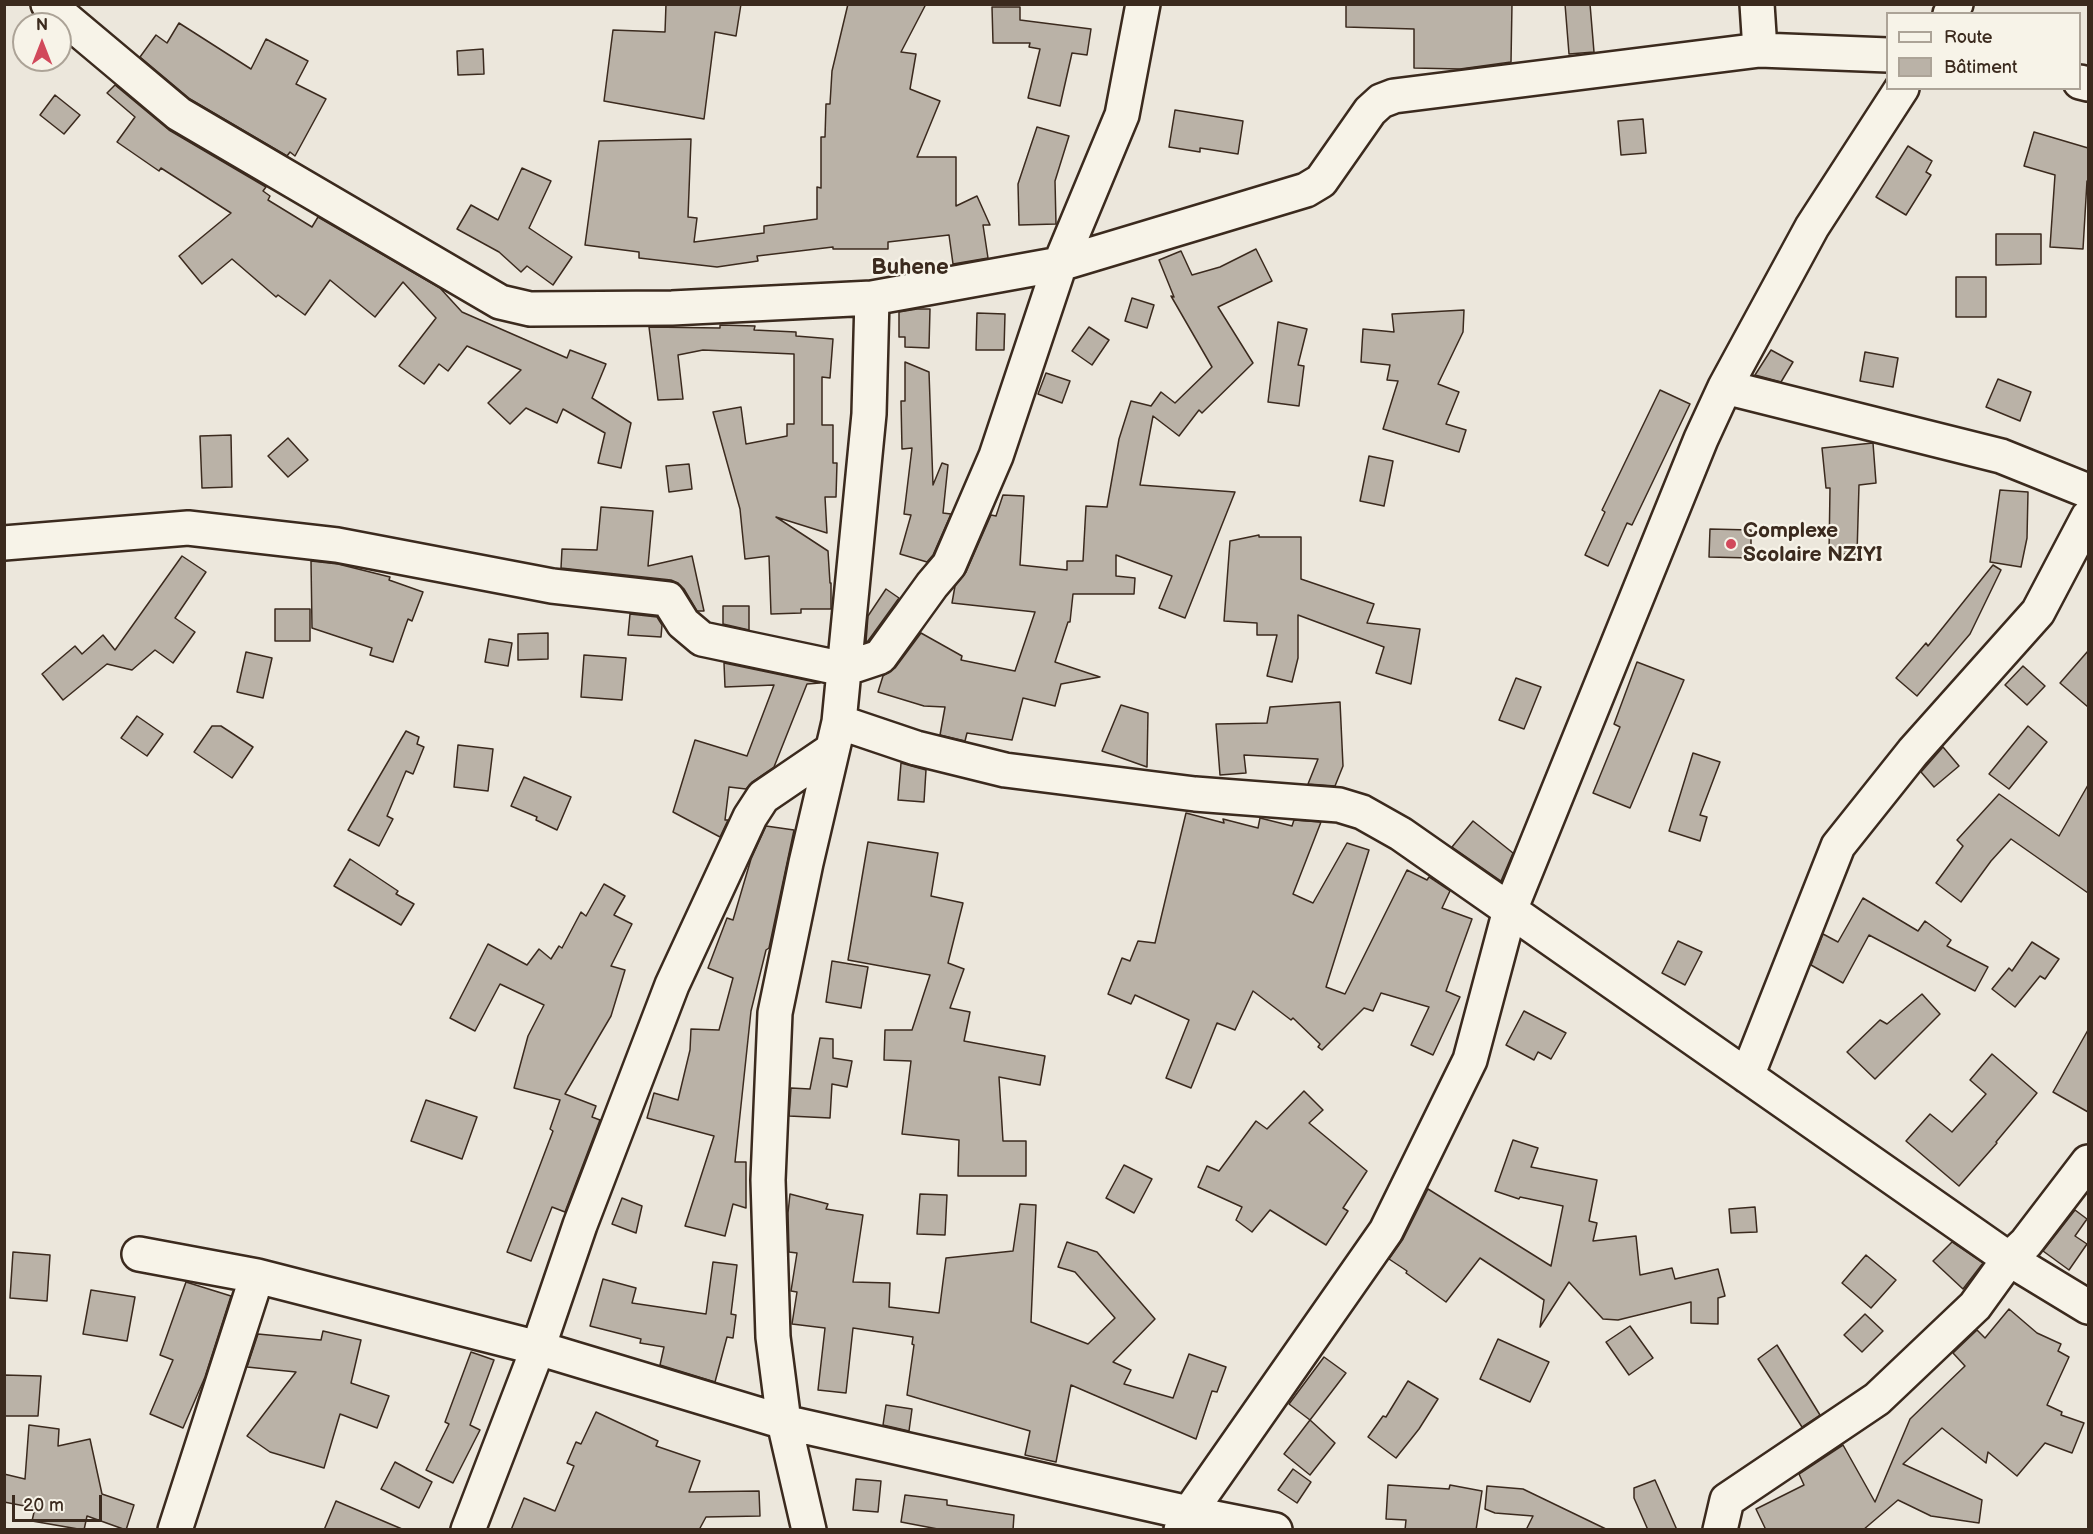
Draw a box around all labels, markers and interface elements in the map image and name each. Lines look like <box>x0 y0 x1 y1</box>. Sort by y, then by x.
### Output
north arrow <box>12 12 72 72</box>
legend <box>1886 12 2081 90</box>
text: N <box>36 16 48 35</box>
text: Route <box>1944 27 1993 48</box>
text: Bâtiment <box>1944 57 2018 78</box>
district label: Buhene <box>871 255 949 281</box>
place label: Complexe Scolaire NZIYI <box>1743 519 1883 569</box>
marker: Complexe Scolaire NZIYI <box>1724 537 1738 551</box>
scale bar <box>15 1483 105 1521</box>
text: 20 m <box>23 1495 64 1516</box>

